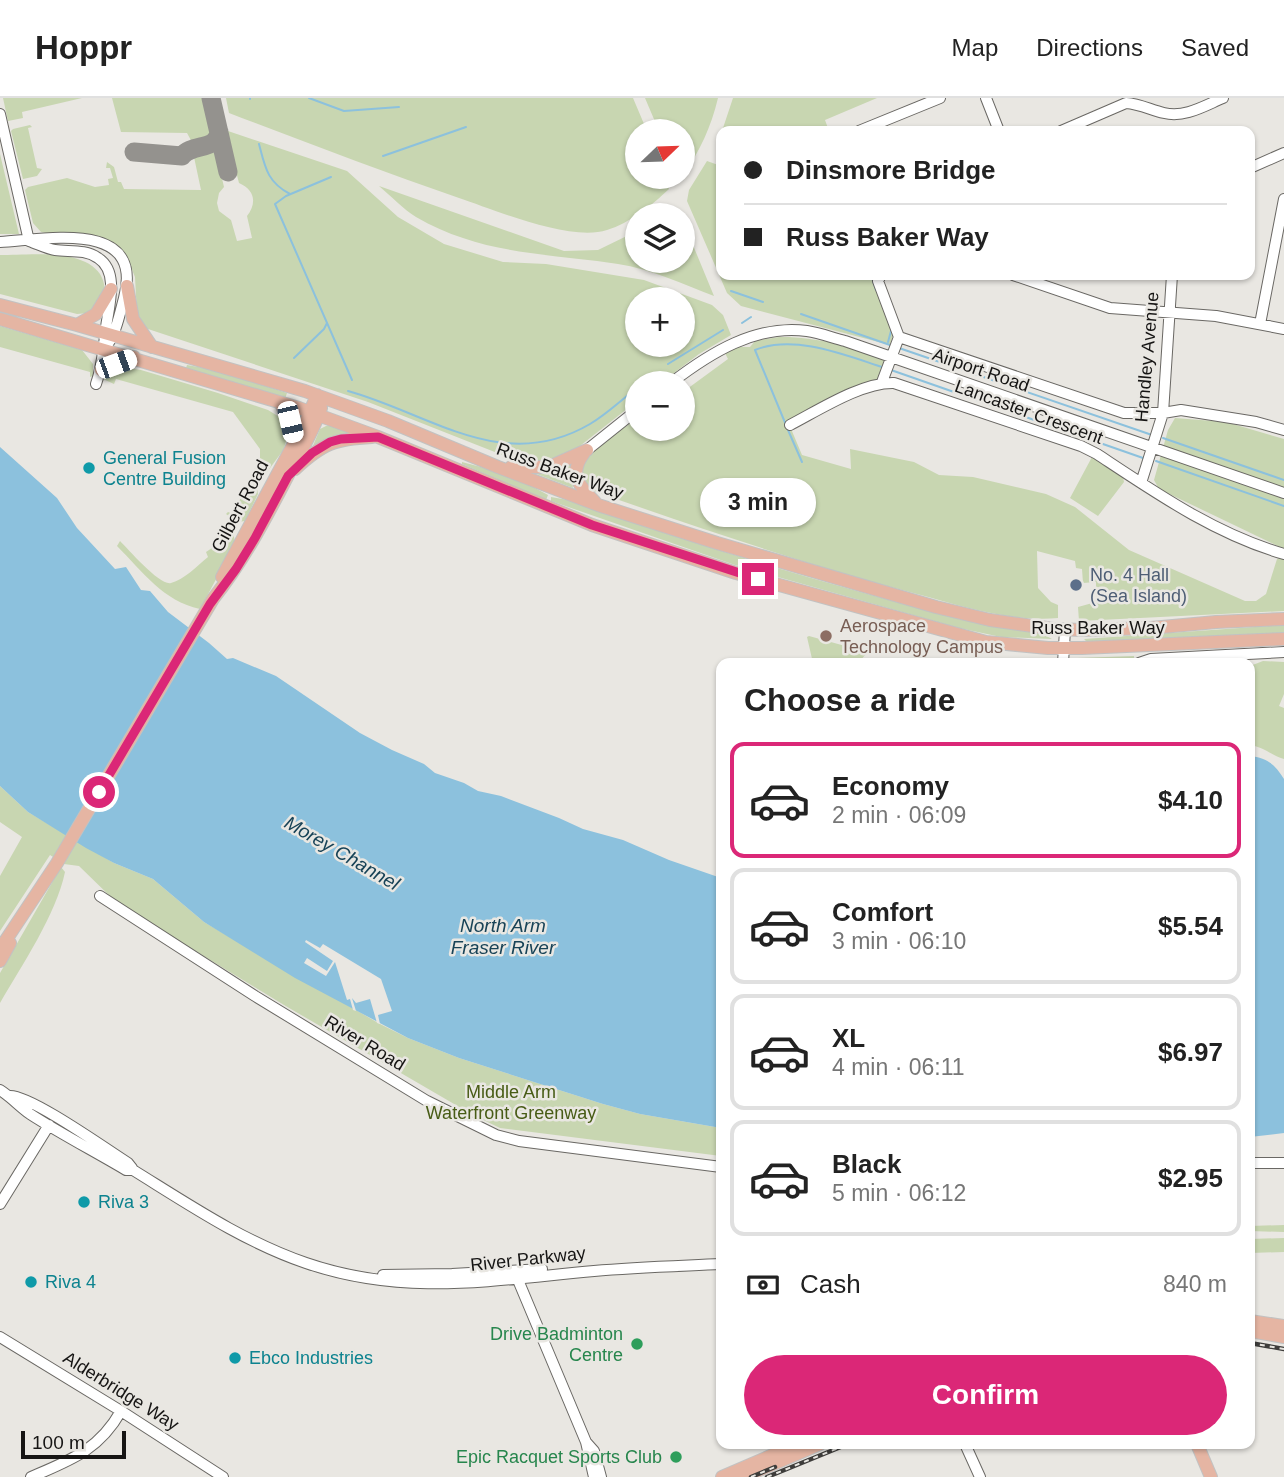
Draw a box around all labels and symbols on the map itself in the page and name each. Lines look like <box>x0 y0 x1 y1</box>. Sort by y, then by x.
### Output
north arrow <box>625 119 695 189</box>
street label: Handley Avenue <box>1131 291 1163 423</box>
street label: Airport Road <box>930 344 1032 396</box>
car <box>93 347 140 381</box>
street label: Lancaster Crescent <box>952 376 1106 448</box>
car <box>276 399 305 445</box>
street label: Russ Baker Way <box>494 439 626 503</box>
place label: General Fusion Centre Building <box>103 448 226 489</box>
street label: Gilbert Road <box>207 457 273 555</box>
marker: General Fusion Centre Building <box>81 460 97 476</box>
callout: 3 min <box>700 477 816 526</box>
route end <box>742 563 774 595</box>
place label: No. 4 Hall (Sea Island) <box>1090 565 1187 606</box>
marker: No. 4 Hall (Sea Island) <box>1068 577 1084 593</box>
place label: Aerospace Technology Campus <box>840 616 1003 657</box>
street label: Russ Baker Way <box>1031 618 1165 638</box>
marker: Aerospace Technology Campus <box>818 628 834 644</box>
route start <box>83 776 115 808</box>
water label: Morey Channel <box>281 812 404 895</box>
water label: North Arm Fraser River <box>451 915 556 958</box>
street label: River Road <box>321 1011 409 1075</box>
park label: Middle Arm Waterfront Greenway <box>426 1082 596 1123</box>
place label: Riva 3 <box>98 1192 149 1212</box>
marker: Riva 3 <box>76 1194 92 1210</box>
street label: River Parkway <box>469 1243 587 1275</box>
place label: Riva 4 <box>45 1272 96 1292</box>
marker: Riva 4 <box>23 1274 39 1290</box>
place label: Drive Badminton Centre <box>490 1324 623 1365</box>
marker: Drive Badminton Centre <box>629 1336 645 1352</box>
street label: Alderbridge Way <box>60 1347 182 1435</box>
place label: Ebco Industries <box>249 1348 373 1368</box>
marker: Ebco Industries <box>227 1350 243 1366</box>
scale bar <box>21 1428 126 1460</box>
place label: Epic Racquet Sports Club <box>456 1447 662 1467</box>
marker: Epic Racquet Sports Club <box>668 1449 684 1465</box>

